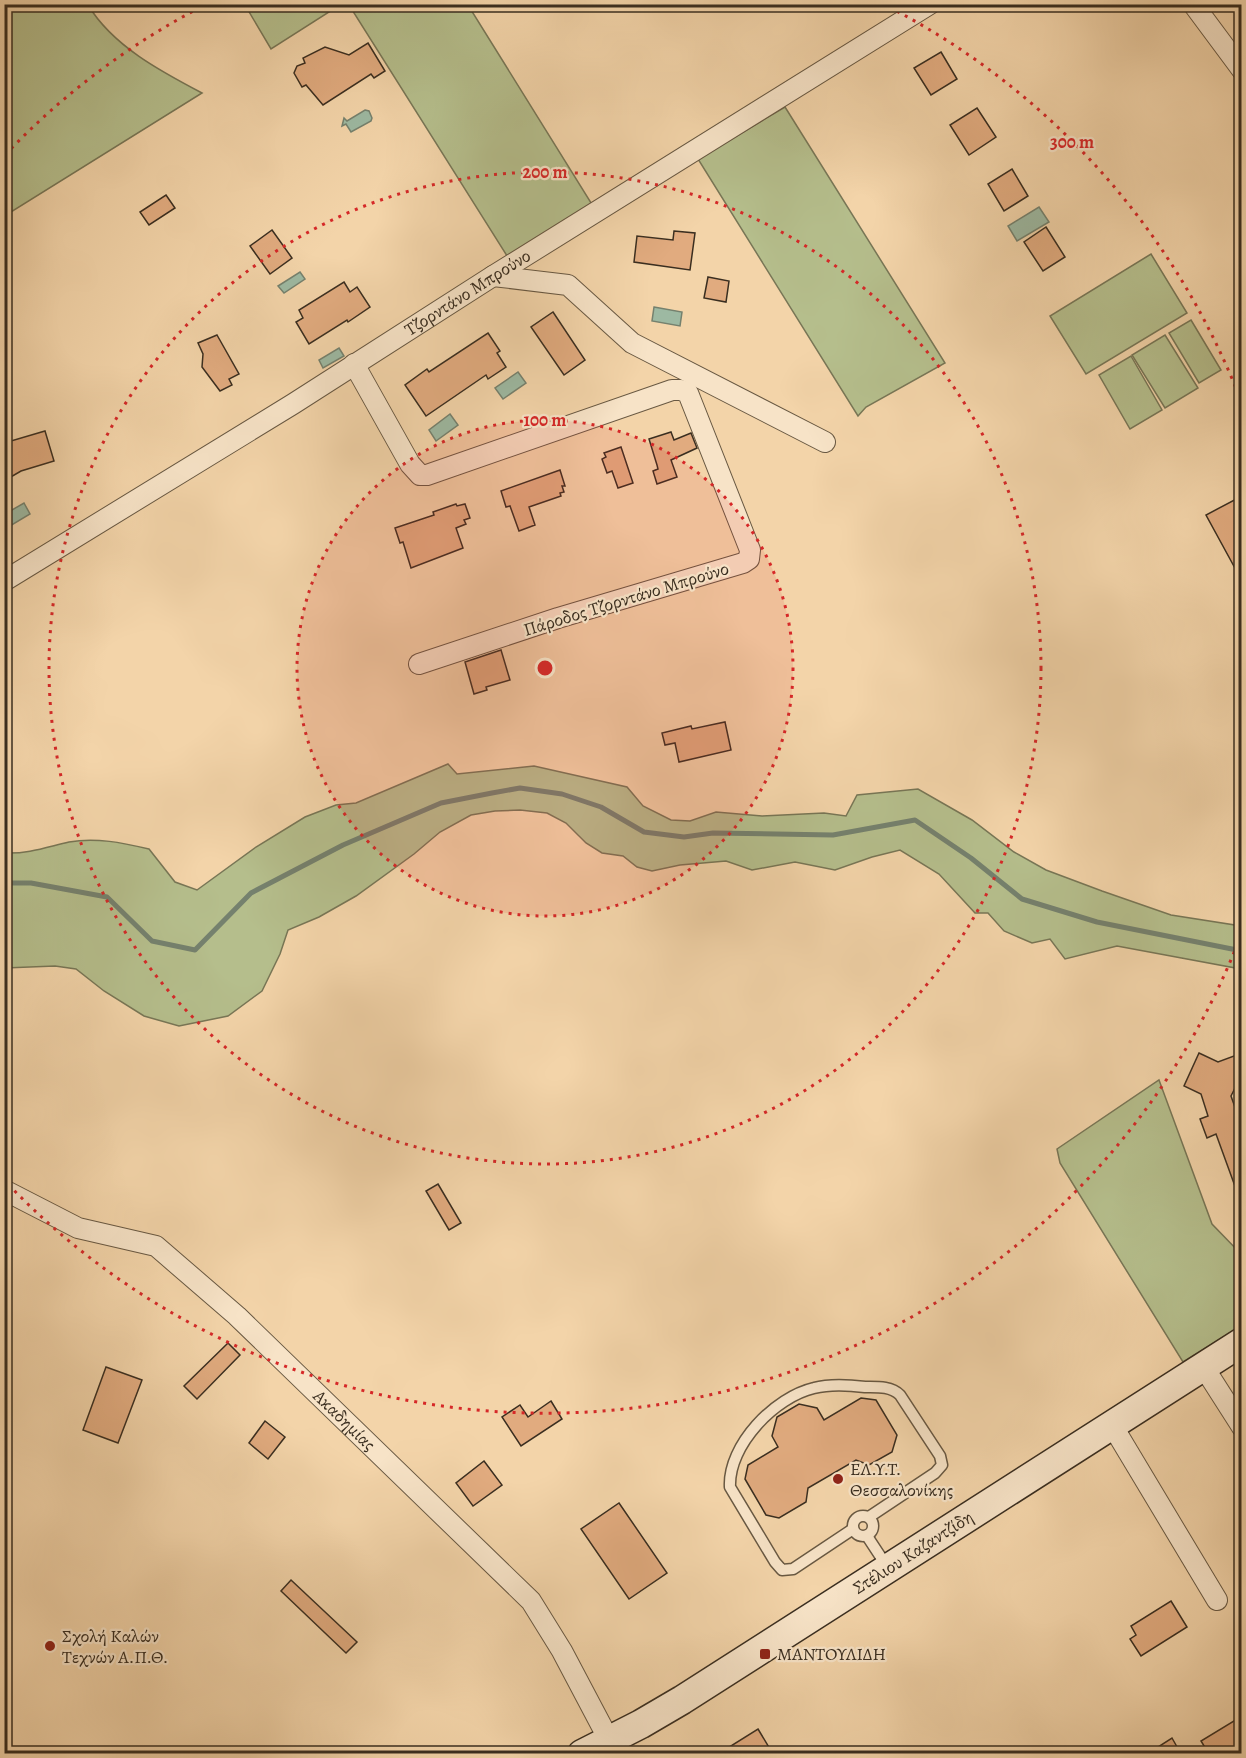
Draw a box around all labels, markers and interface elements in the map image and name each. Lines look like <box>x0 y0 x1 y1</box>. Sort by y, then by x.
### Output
text: 300 m <box>1050 130 1094 154</box>
text: 200 m <box>522 160 568 184</box>
street label: Τζορντάνο Μπρούνο <box>400 243 535 342</box>
text: 100 m <box>524 408 566 432</box>
street label: Πάροδος Τζορντάνο Μπρούνο <box>520 556 732 642</box>
centre of rings <box>535 658 555 678</box>
street label: Ακαδημίας <box>307 1384 381 1456</box>
place label: ΕΛ.Υ.Τ. Θεσσαλονίκης <box>850 1457 953 1502</box>
marker: ΕΛ.Υ.Τ. Θεσσαλονίκης <box>831 1472 845 1486</box>
street label: Στέλιου Καζαντζίδη <box>848 1505 978 1600</box>
place label: Σχολή Καλών Τεχνών Α.Π.Θ. <box>62 1624 168 1669</box>
marker: Σχολή Καλών Τεχνών Α.Π.Θ. <box>43 1639 57 1653</box>
place label: ΜΑΝΤΟΥΛΙΔΗ <box>777 1642 886 1666</box>
marker: ΜΑΝΤΟΥΛΙΔΗ <box>758 1647 772 1661</box>

